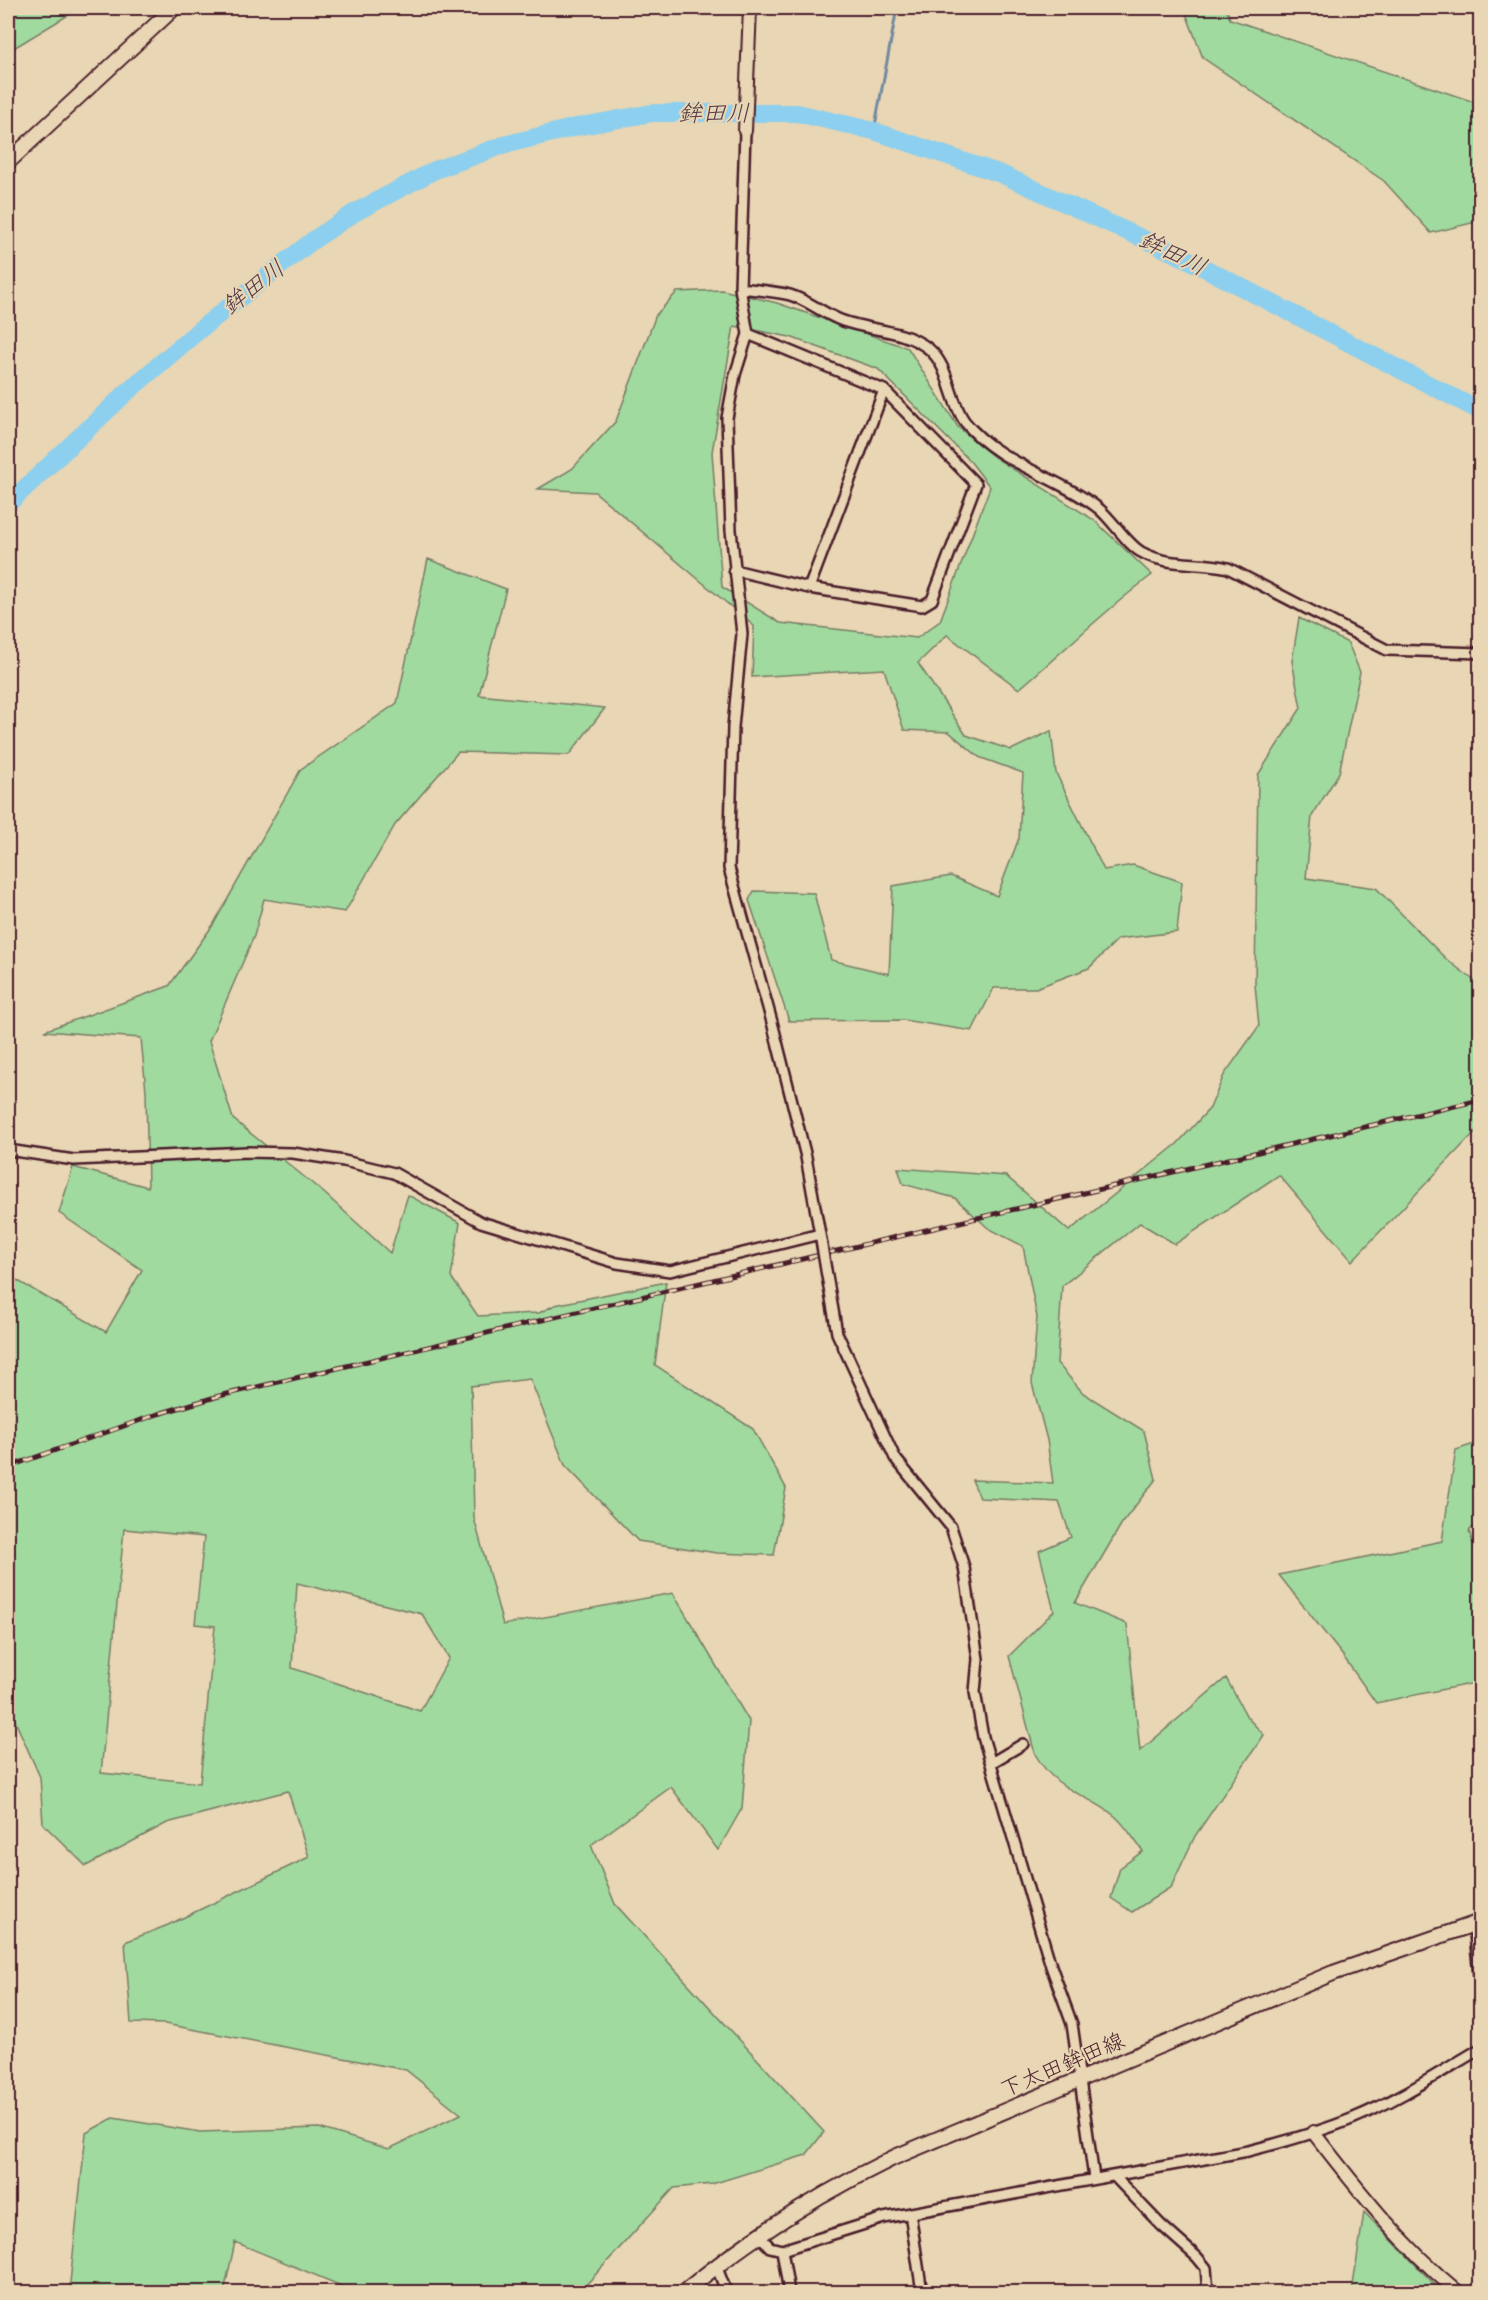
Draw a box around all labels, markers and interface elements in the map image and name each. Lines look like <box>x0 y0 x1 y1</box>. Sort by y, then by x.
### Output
water label: 鉾田川 <box>678 98 750 127</box>
water label: 鉾田川 <box>1135 224 1212 281</box>
water label: 鉾田川 <box>215 253 290 320</box>
street label: 下太田鉾田線 <box>996 2026 1128 2103</box>

